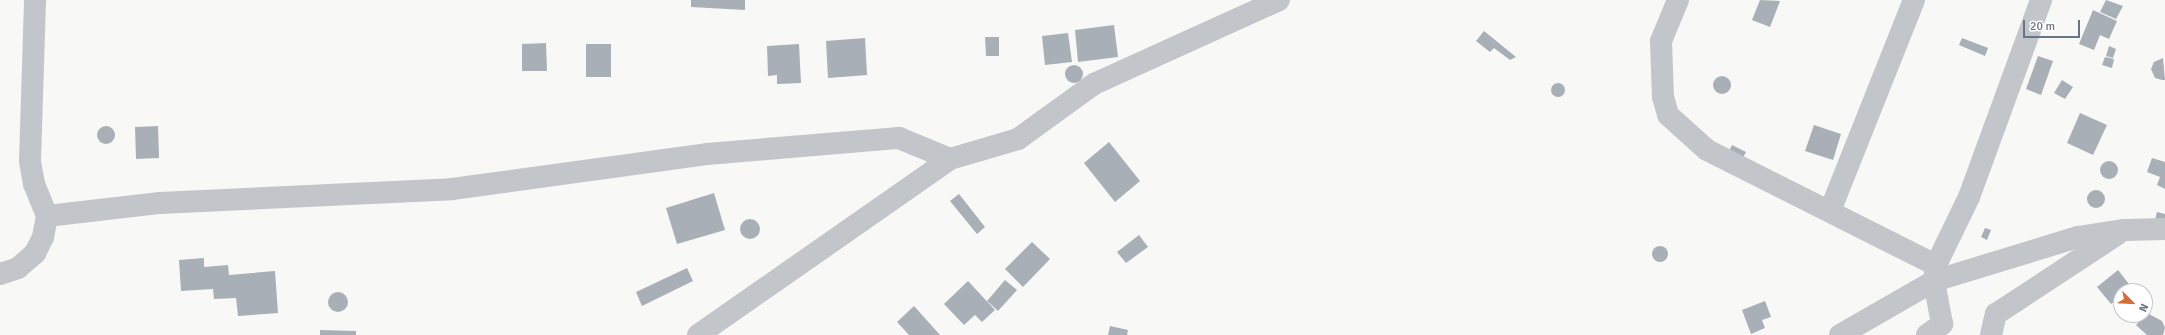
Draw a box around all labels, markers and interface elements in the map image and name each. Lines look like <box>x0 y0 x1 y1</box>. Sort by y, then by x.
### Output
scale bar <box>2025 12 2082 38</box>
text: 20 m <box>2030 19 2055 34</box>
north arrow <box>2113 283 2153 323</box>
text: N <box>2136 302 2151 314</box>

